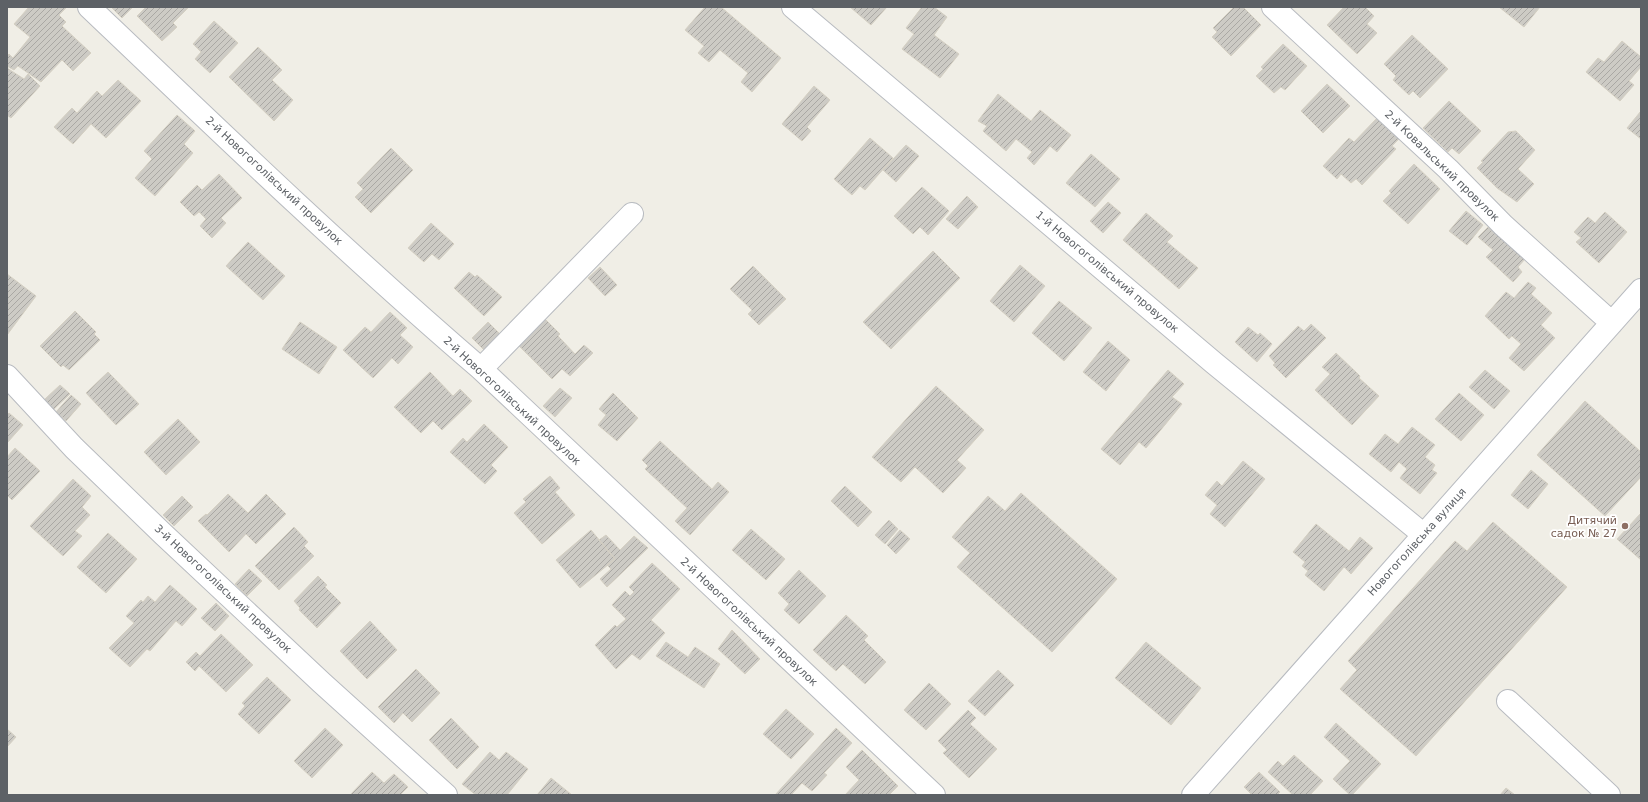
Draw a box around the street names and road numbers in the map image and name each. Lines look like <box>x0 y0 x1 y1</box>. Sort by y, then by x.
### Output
street label: 2-й Ковальський провулок <box>1382 108 1502 224</box>
street label: 2-й Новогоголівський провулок <box>203 114 345 248</box>
street label: 1-й Новогоголівський провулок <box>1033 208 1181 336</box>
street label: 2-й Новогоголівський провулок <box>441 334 583 468</box>
street label: Новогоголівська вулиця <box>1365 485 1469 599</box>
street label: 3-й Новогоголівський провулок <box>152 522 294 656</box>
street label: 2-й Новогоголівський провулок <box>678 555 820 689</box>

